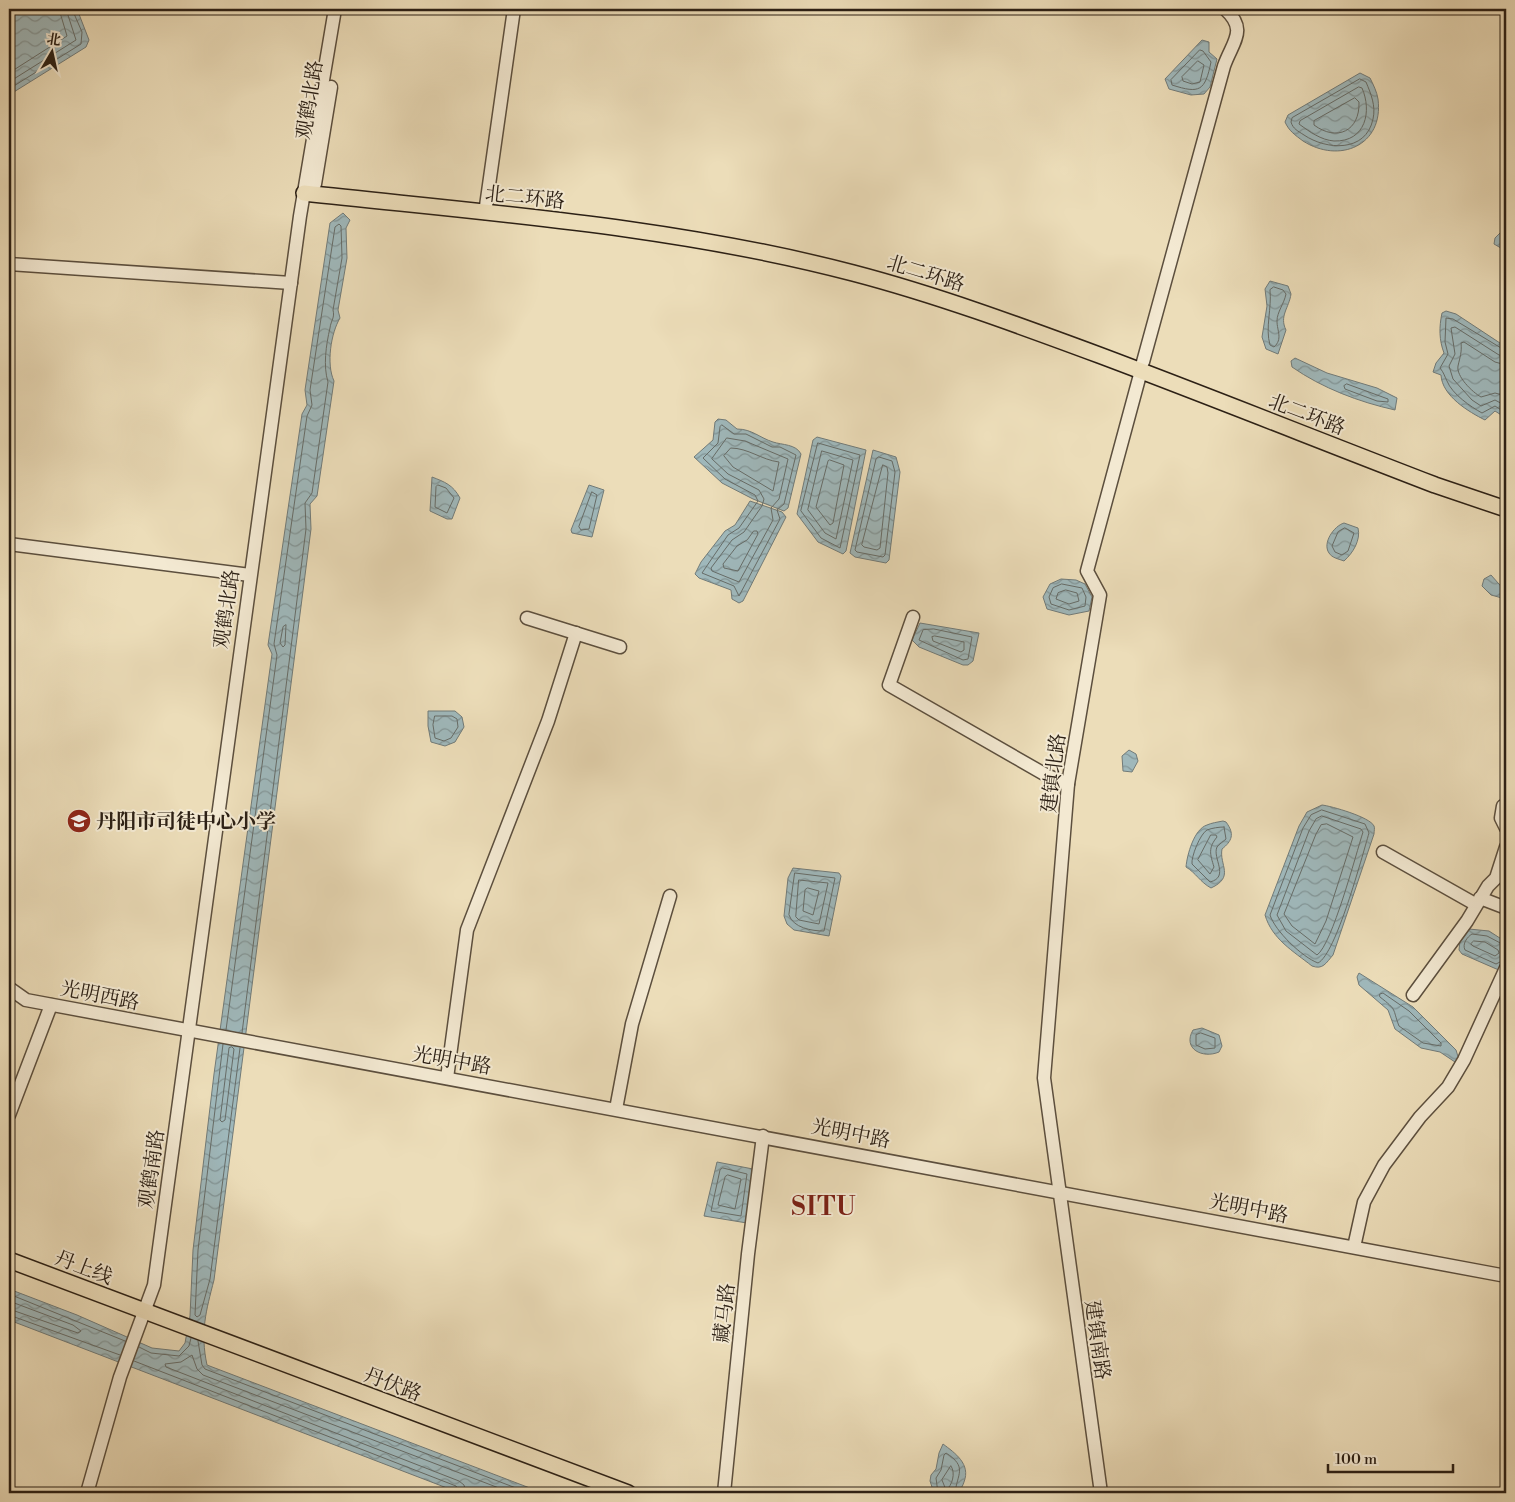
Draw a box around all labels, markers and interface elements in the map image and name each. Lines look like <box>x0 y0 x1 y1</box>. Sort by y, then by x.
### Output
north arrow <box>28 28 78 78</box>
text: 北 <box>46 30 62 50</box>
street label: 观鹤北路 <box>292 59 329 142</box>
street label: 北二环路 <box>484 182 566 215</box>
street label: 北二环路 <box>884 251 967 298</box>
street label: 北二环路 <box>1265 389 1348 441</box>
street label: 观鹤北路 <box>210 568 245 651</box>
street label: 建镇北路 <box>1037 732 1072 814</box>
school or university icon: 丹阳市司徒中心小学 <box>66 808 92 834</box>
place label: 丹阳市司徒中心小学 <box>96 810 276 835</box>
street label: 光明西路 <box>58 977 141 1016</box>
street label: 光明中路 <box>410 1042 493 1081</box>
street label: 光明中路 <box>809 1115 892 1154</box>
street label: 观鹤南路 <box>135 1128 170 1211</box>
street label: 光明中路 <box>1207 1190 1290 1229</box>
district label: SITU <box>791 1192 857 1223</box>
street label: 丹上线 <box>51 1246 116 1291</box>
street label: 藏马路 <box>710 1282 741 1344</box>
street label: 建镇南路 <box>1079 1299 1114 1382</box>
street label: 丹伏路 <box>360 1363 425 1408</box>
scale bar <box>1328 1442 1452 1474</box>
text: 100 m <box>1335 1450 1377 1469</box>

